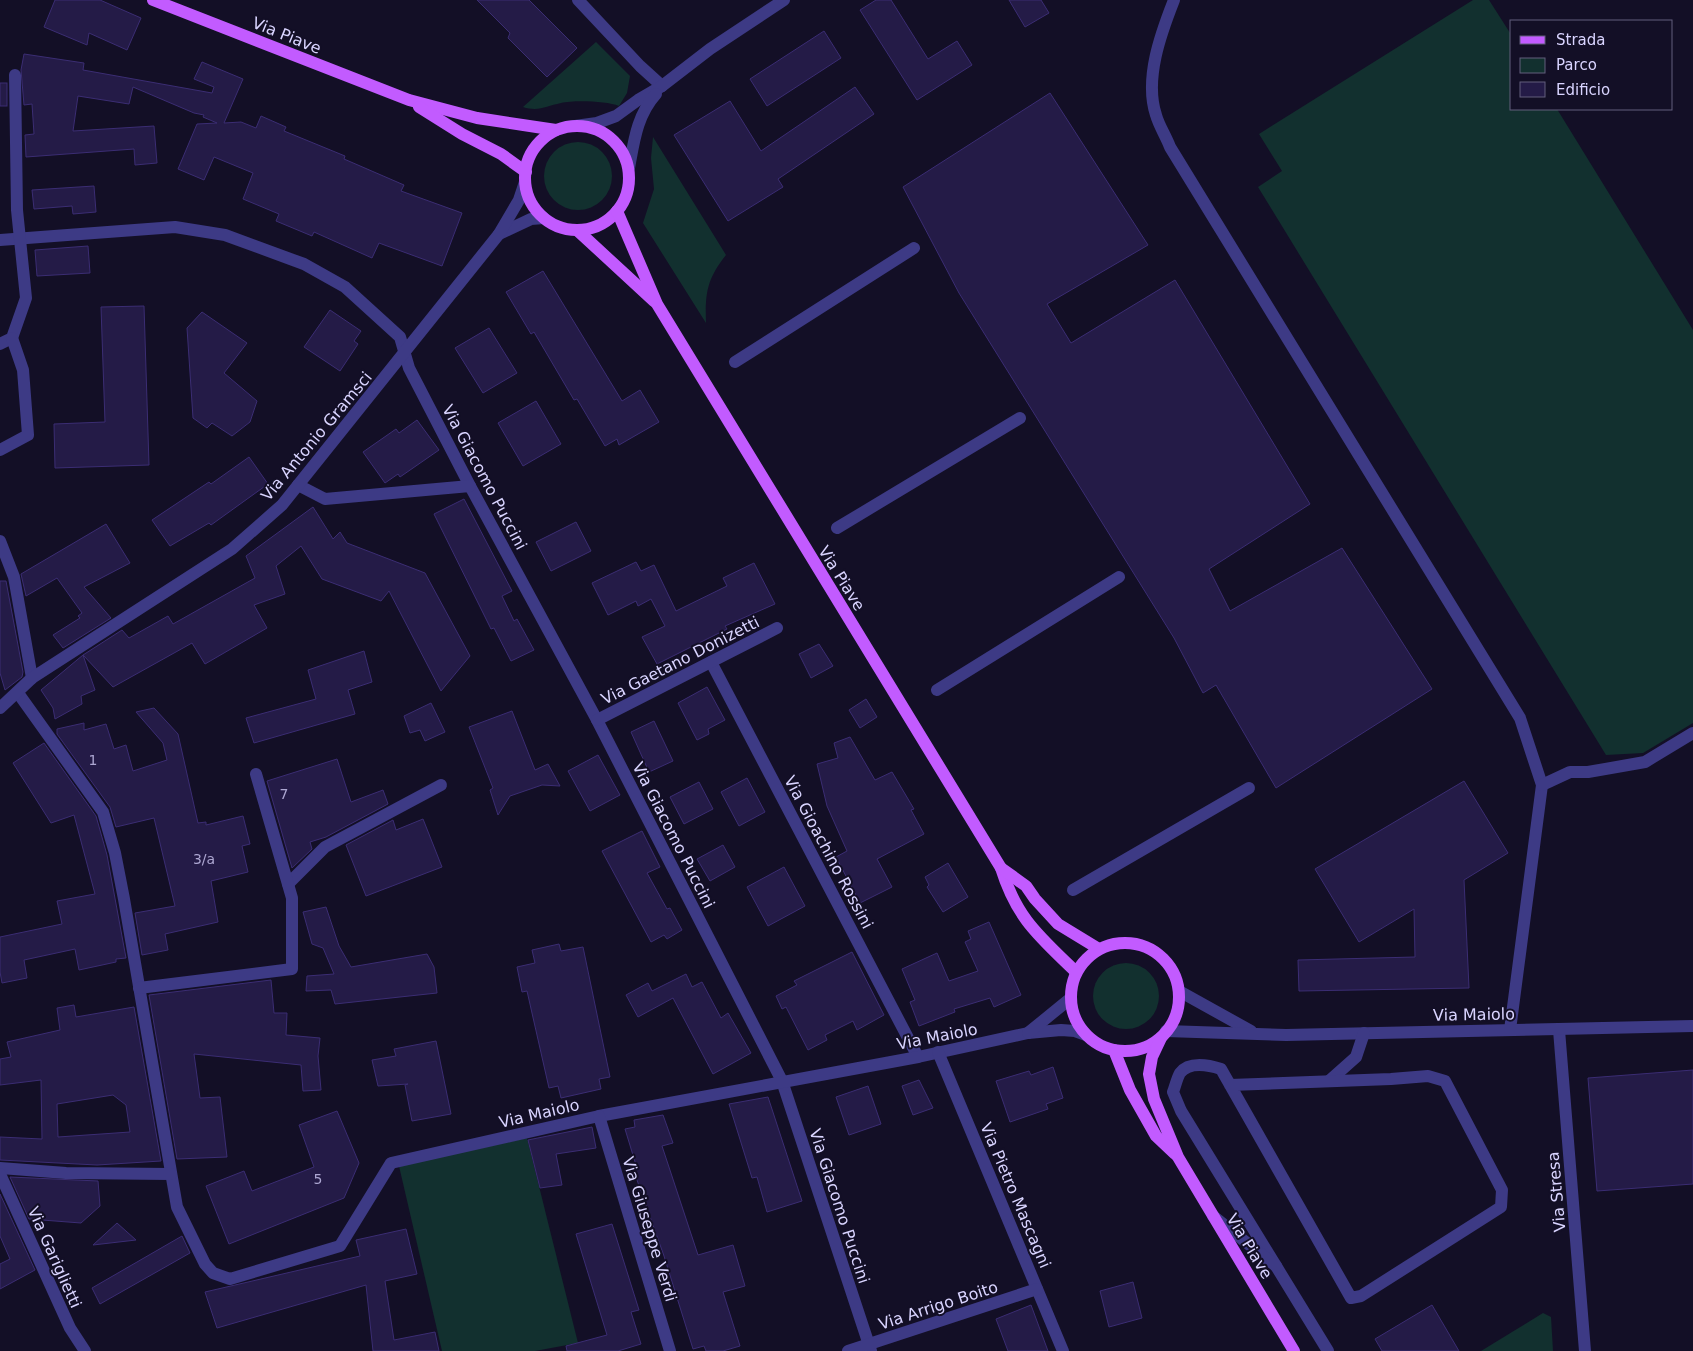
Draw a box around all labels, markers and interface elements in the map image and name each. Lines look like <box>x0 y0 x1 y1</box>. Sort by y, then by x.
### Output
street label: Via Piave <box>250 13 324 58</box>
legend <box>1510 20 1673 110</box>
text: Strada <box>1556 31 1605 49</box>
text: Parco <box>1556 56 1597 74</box>
text: Edificio <box>1556 81 1610 99</box>
street label: Via Antonio Gramsci <box>257 368 376 505</box>
street label: Via Giacomo Puccini <box>438 401 531 553</box>
street label: Via Piave <box>814 542 869 614</box>
street label: Via Gaetano Donizetti <box>598 612 763 709</box>
house number: 1 <box>89 752 97 768</box>
street label: Via Giacomo Puccini <box>628 759 719 912</box>
street label: Via Gioachino Rossini <box>780 772 877 932</box>
house number: 7 <box>280 786 288 802</box>
house number: 3/a <box>193 851 215 867</box>
street label: Via Maiolo <box>1433 1004 1515 1025</box>
street label: Via Maiolo <box>895 1019 979 1054</box>
street label: Via Maiolo <box>497 1095 581 1132</box>
street label: Via Pietro Mascagni <box>976 1120 1055 1271</box>
street label: Via Giacomo Puccini <box>805 1126 874 1286</box>
street label: Via Stresa <box>1544 1151 1569 1233</box>
street label: Via Giuseppe Verdi <box>618 1154 681 1304</box>
house number: 5 <box>314 1171 322 1187</box>
street label: Via Gariglietti <box>24 1204 85 1311</box>
street label: Via Piave <box>1223 1210 1276 1282</box>
street label: Via Arrigo Boito <box>876 1277 1000 1334</box>

